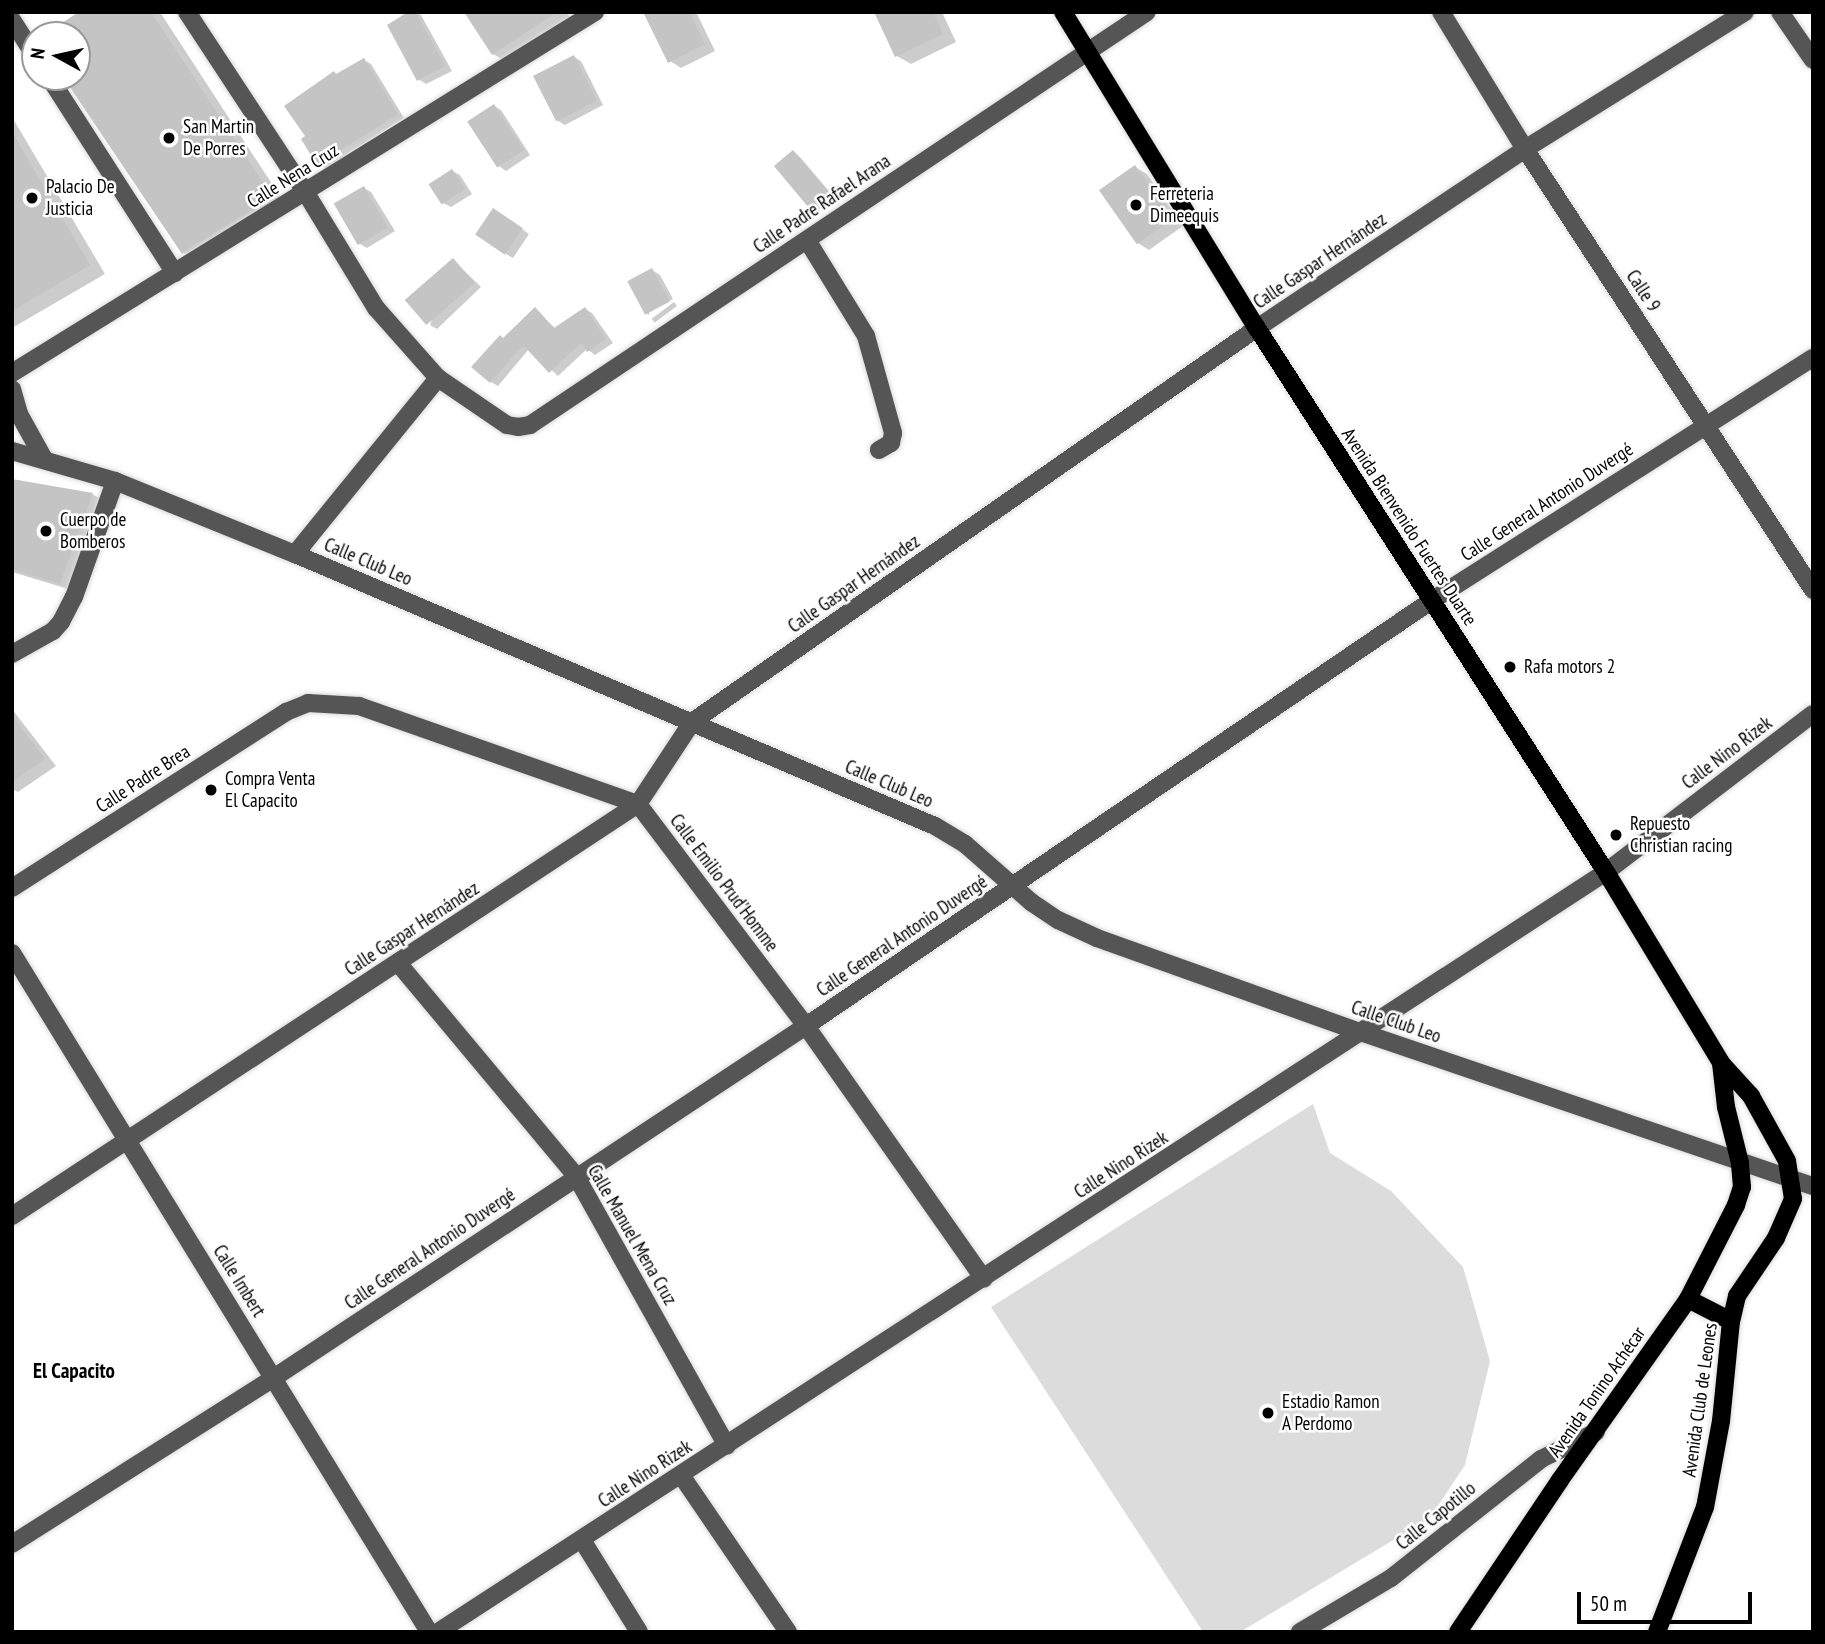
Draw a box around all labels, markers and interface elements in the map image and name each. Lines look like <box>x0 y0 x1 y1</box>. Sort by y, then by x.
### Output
north arrow <box>21 21 91 91</box>
text: N <box>25 47 50 60</box>
place label: San Martin De Porres <box>183 116 254 160</box>
marker: San Martin De Porres <box>161 130 177 146</box>
street label: Calle Nena Cruz <box>243 139 343 213</box>
street label: Calle Padre Rafael Arana <box>749 150 895 258</box>
place label: Palacio De Justicia <box>46 176 115 220</box>
place label: Ferreteria Dimeequis <box>1150 183 1219 227</box>
marker: Palacio De Justicia <box>24 190 40 206</box>
marker: Ferreteria Dimeequis <box>1128 197 1144 213</box>
street label: Calle Gaspar Hernández <box>1249 208 1391 314</box>
street label: Calle 9 <box>1621 266 1665 316</box>
street label: Avenida Bienvenido Fuertes Duarte <box>1337 424 1481 630</box>
street label: Calle General Antonio Duvergé <box>1456 438 1638 566</box>
place label: Cuerpo de Bomberos <box>60 509 126 553</box>
marker: Cuerpo de Bomberos <box>38 523 54 539</box>
street label: Calle Gaspar Hernández <box>784 530 924 638</box>
street label: Calle Club Leo <box>321 533 415 591</box>
place label: Rafa motors 2 <box>1524 656 1615 678</box>
marker: Rafa motors 2 <box>1502 659 1518 675</box>
street label: Calle Nino Rizek <box>1678 712 1776 794</box>
street label: Calle Padre Brea <box>92 740 194 818</box>
street label: Calle Club Leo <box>842 755 936 813</box>
place label: Compra Venta El Capacito <box>225 768 316 812</box>
marker: Compra Venta El Capacito <box>203 782 219 798</box>
street label: Calle Emilio Prud'Homme <box>665 810 783 956</box>
place label: Repuesto Christian racing <box>1630 813 1732 857</box>
marker: Repuesto Christian racing <box>1608 827 1624 843</box>
street label: Calle General Antonio Duvergé <box>812 870 992 1002</box>
street label: Calle Gaspar Hernández <box>341 877 483 981</box>
street label: Calle Club Leo <box>1348 996 1444 1048</box>
street label: Calle Nino Rizek <box>1070 1126 1172 1204</box>
street label: Calle Manuel Mena Cruz <box>583 1161 681 1309</box>
street label: Calle General Antonio Duvergé <box>340 1183 520 1315</box>
street label: Calle Imbert <box>208 1241 270 1321</box>
street label: Avenida Tonino Achécar <box>1543 1322 1651 1462</box>
street label: Avenida Club de Leones <box>1678 1322 1722 1478</box>
district label: El Capacito <box>33 1358 115 1384</box>
place label: Estadio Ramon A Perdomo <box>1282 1391 1380 1435</box>
marker: Estadio Ramon A Perdomo <box>1260 1405 1276 1421</box>
street label: Calle Nino Rizek <box>594 1435 696 1513</box>
street label: Calle Capotillo <box>1392 1477 1480 1555</box>
scale bar <box>1580 1578 1755 1622</box>
text: 50 m <box>1590 1590 1627 1617</box>

